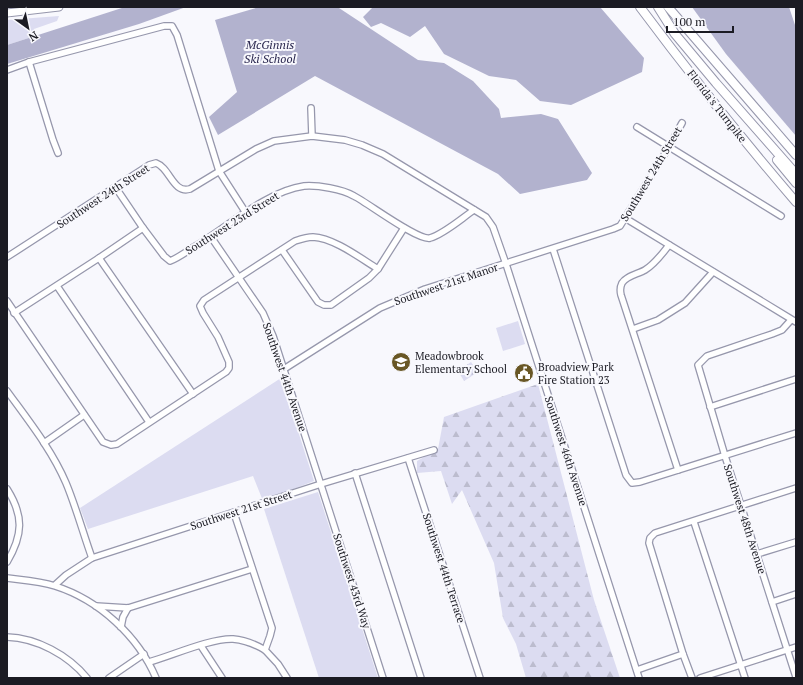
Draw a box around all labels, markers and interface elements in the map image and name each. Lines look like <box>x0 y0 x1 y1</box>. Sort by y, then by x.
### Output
north arrow <box>8 8 48 48</box>
scale bar <box>667 8 733 34</box>
text: 100 m <box>673 14 706 29</box>
text: N <box>26 28 41 45</box>
water label: McGinnis Ski School <box>244 37 297 66</box>
street label: Florida's Turnpike <box>684 67 750 145</box>
street label: Southwest 24th Street <box>617 124 685 224</box>
street label: Southwest 24th Street <box>54 161 152 231</box>
street label: Southwest 23rd Street <box>183 188 281 258</box>
street label: Southwest 21st Manor <box>392 259 501 308</box>
street label: Southwest 44th Avenue <box>260 321 310 434</box>
place label: Meadowbrook Elementary School <box>415 349 507 376</box>
school or university icon: Meadowbrook Elementary School <box>390 351 412 373</box>
place label: Broadview Park Fire Station 23 <box>538 360 614 387</box>
public building icon: Broadview Park Fire Station 23 <box>513 362 535 384</box>
street label: Southwest 46th Avenue <box>542 394 590 508</box>
street label: Southwest 48th Avenue <box>721 462 769 576</box>
street label: Southwest 21st Street <box>188 487 294 533</box>
street label: Southwest 44th Terrace <box>420 511 469 625</box>
street label: Southwest 43rd Way <box>330 532 374 631</box>

